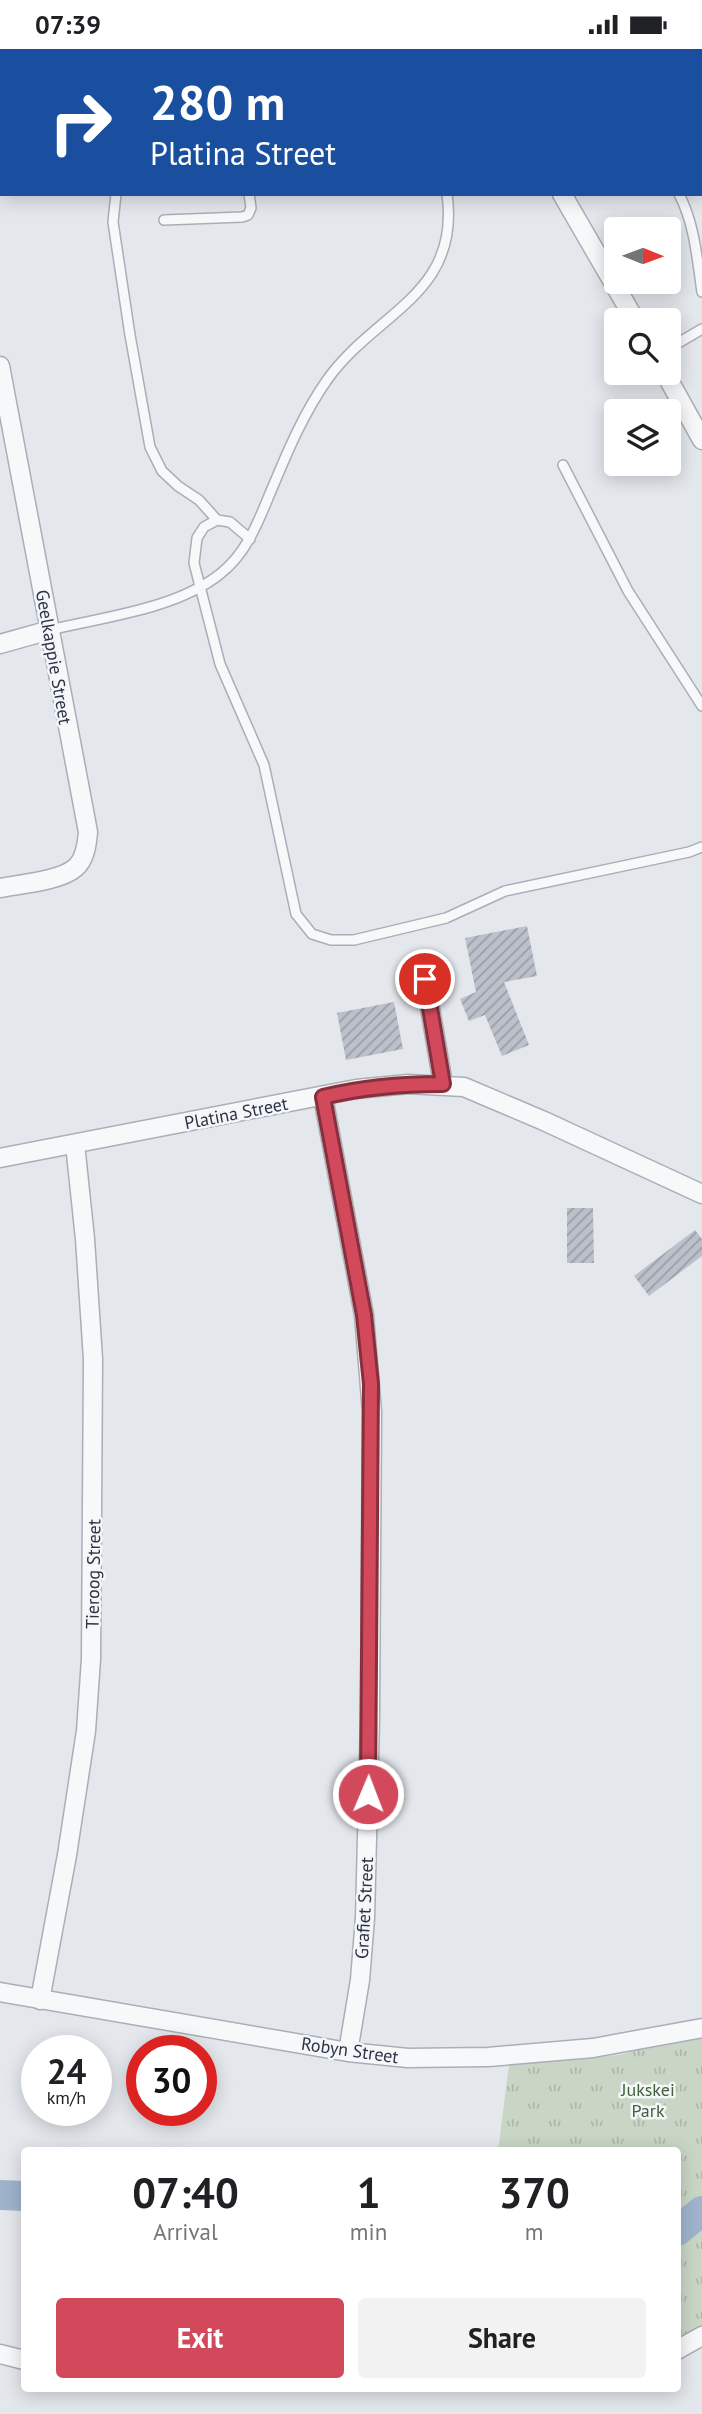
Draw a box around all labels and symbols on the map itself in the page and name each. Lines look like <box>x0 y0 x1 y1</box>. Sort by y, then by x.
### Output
north arrow <box>604 217 681 294</box>
street label: Geelkappie Street <box>31 588 77 726</box>
pin <box>395 949 455 1009</box>
street label: Platina Street <box>182 1092 290 1134</box>
street label: Tieroog Street <box>81 1519 105 1629</box>
position arrow <box>331 1757 405 1831</box>
street label: Grafiet Street <box>350 1857 378 1959</box>
street label: Robyn Street <box>300 2032 400 2068</box>
speed limit sign: 30 <box>126 2035 217 2126</box>
park label: Jukskei Park <box>620 2078 675 2122</box>

